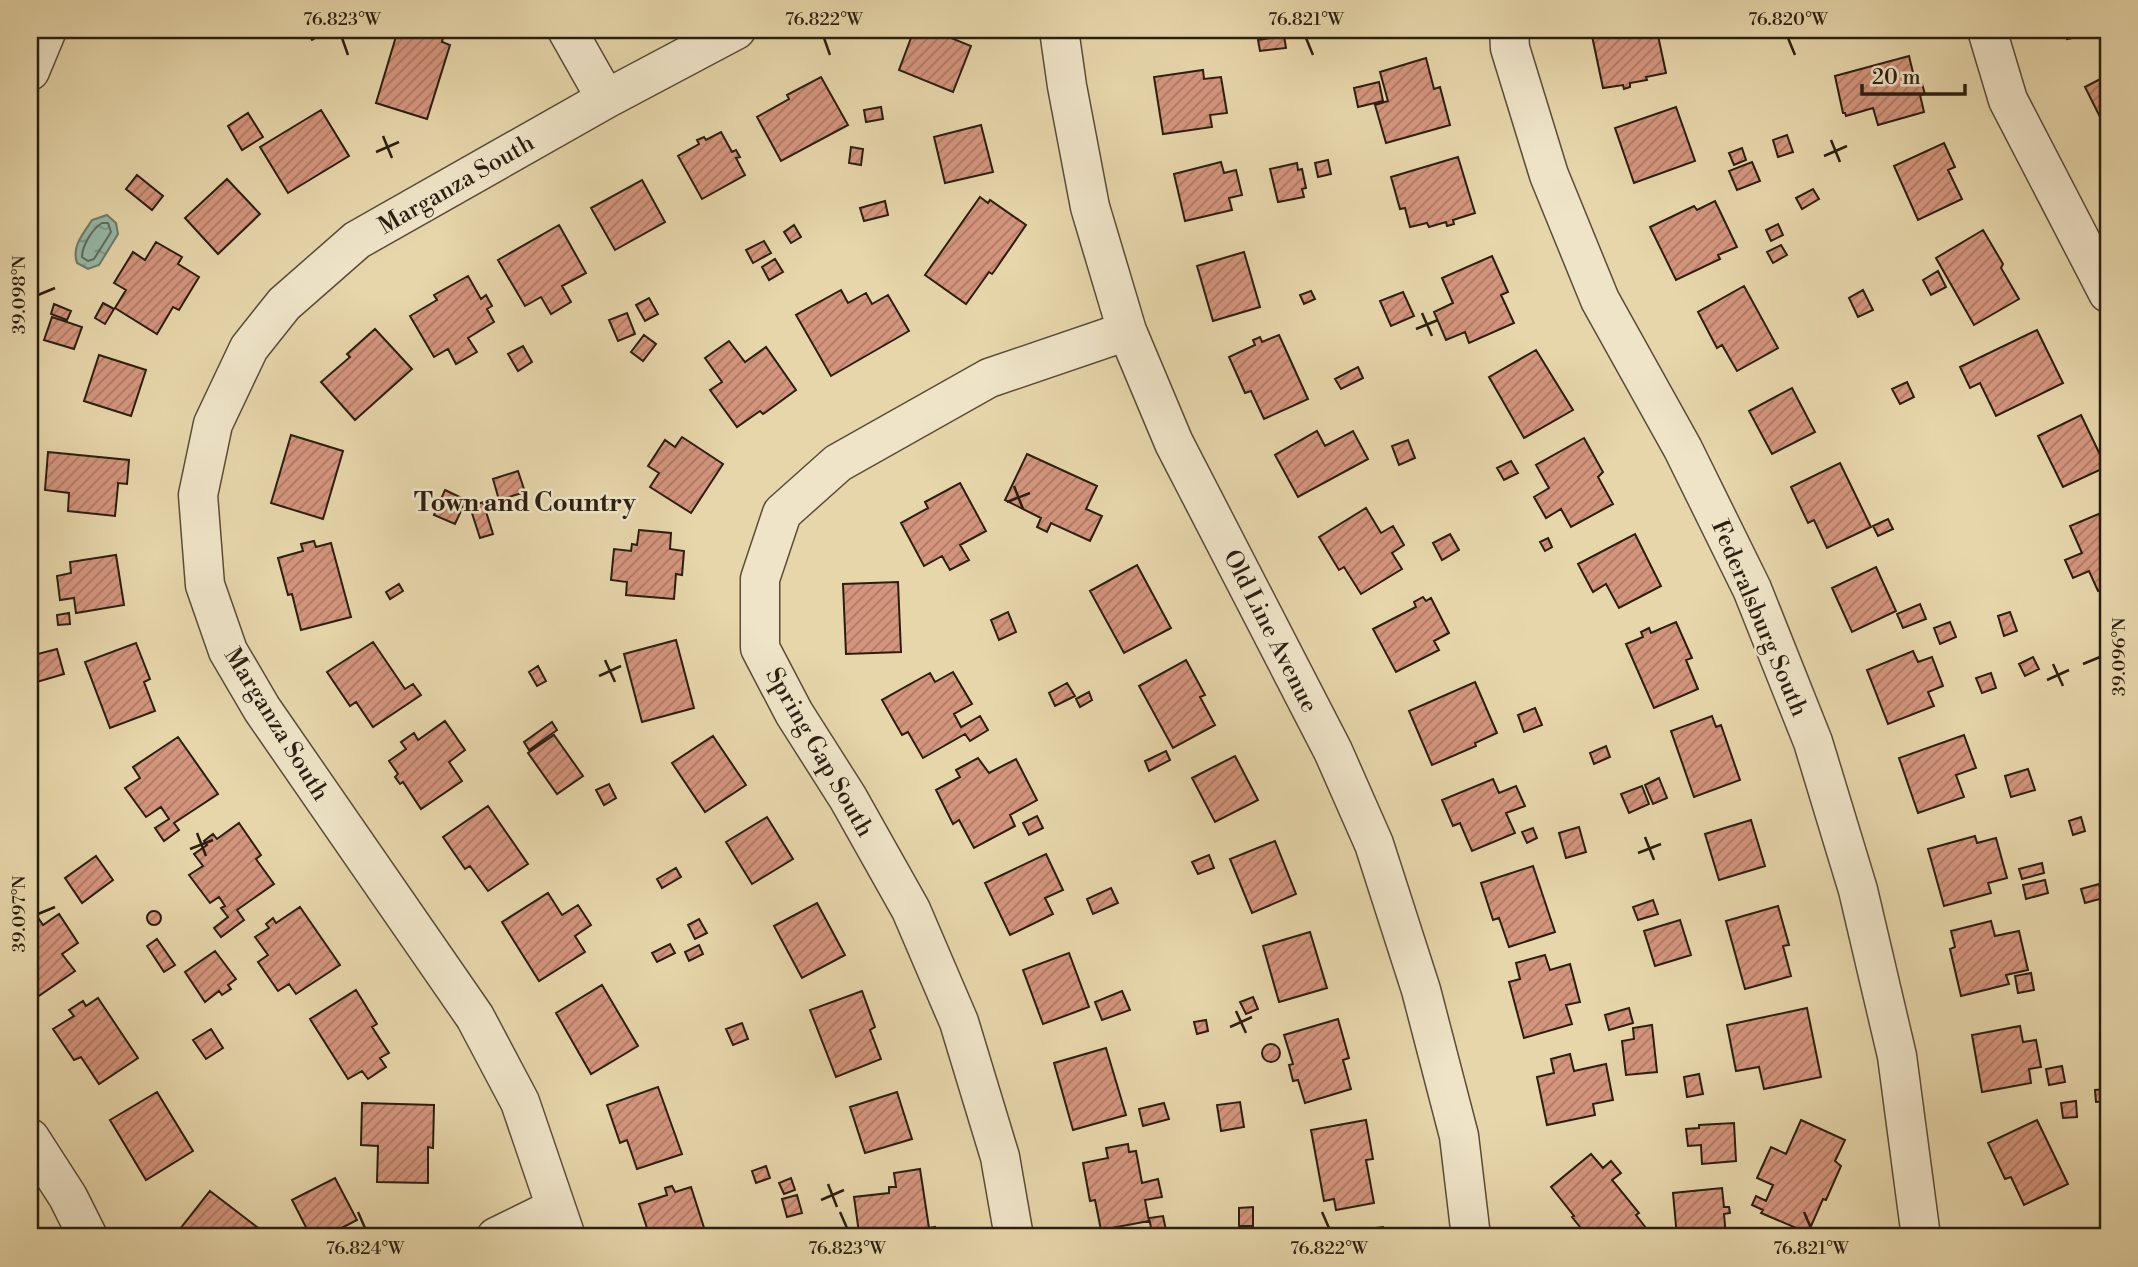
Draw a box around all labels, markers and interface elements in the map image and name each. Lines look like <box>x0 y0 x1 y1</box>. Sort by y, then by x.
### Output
text: 76.823°W <box>303 8 381 31</box>
text: 76.822°W <box>785 8 864 31</box>
text: 76.821°W <box>1268 8 1344 31</box>
text: 76.820°W <box>1748 8 1828 31</box>
scale bar <box>1862 52 1965 96</box>
text: 20 m <box>1872 65 1921 91</box>
street label: Marganza South <box>373 128 540 242</box>
text: 39.098°N <box>8 255 31 334</box>
district label: Town and Country <box>414 487 637 519</box>
street label: Federalsburg South <box>1704 515 1814 721</box>
street label: Old Line Avenue <box>1216 545 1324 718</box>
text: 39.096°N <box>2108 617 2131 696</box>
street label: Marganza South <box>217 642 335 807</box>
street label: Spring Gap South <box>758 662 880 843</box>
text: 39.097°N <box>8 875 31 952</box>
text: 76.824°W <box>326 1237 405 1260</box>
text: 76.823°W <box>808 1237 886 1260</box>
text: 76.822°W <box>1290 1237 1369 1260</box>
text: 76.821°W <box>1773 1237 1849 1260</box>

